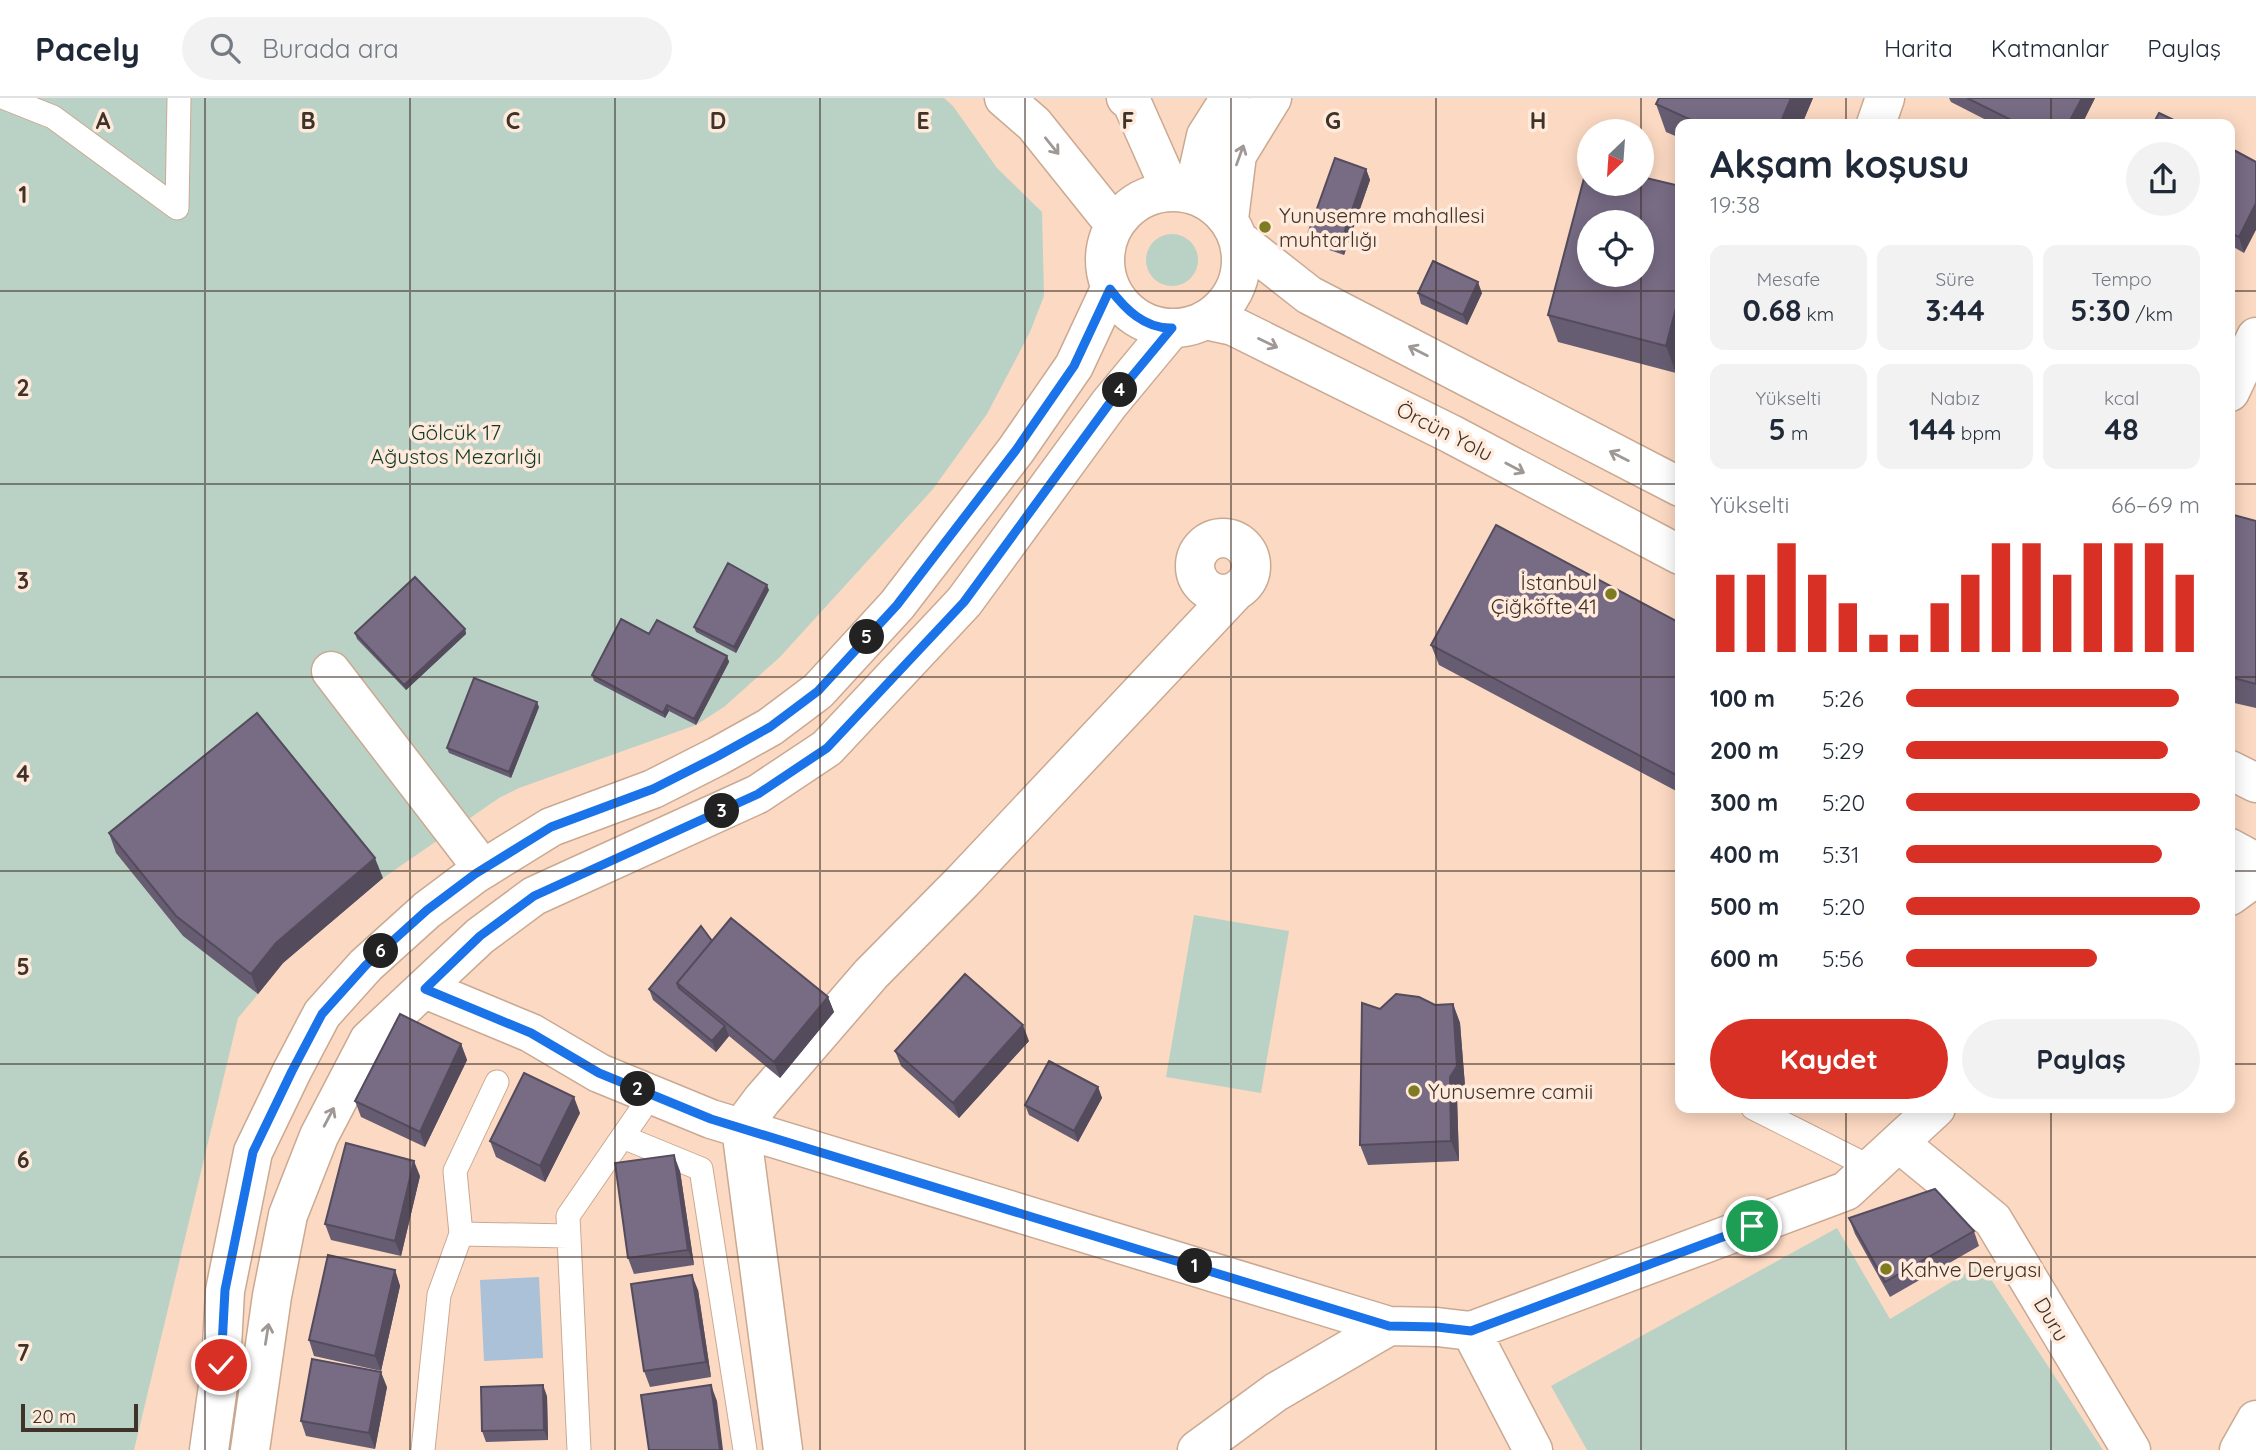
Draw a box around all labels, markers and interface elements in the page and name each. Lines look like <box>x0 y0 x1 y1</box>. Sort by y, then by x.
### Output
search box <box>182 17 672 80</box>
text: Pacely <box>35 28 140 69</box>
icon: search <box>206 29 244 67</box>
text: Burada ara <box>262 32 399 65</box>
text: Harita <box>1884 33 1953 63</box>
text: Katmanlar <box>1991 33 2109 63</box>
text: Paylaş <box>2147 33 2221 63</box>
text: A <box>96 106 111 135</box>
text: B <box>300 106 316 135</box>
text: C <box>506 106 520 135</box>
text: D <box>710 106 726 135</box>
text: E <box>916 106 930 135</box>
text: F <box>1122 106 1134 135</box>
text: G <box>1325 106 1341 135</box>
text: H <box>1530 106 1546 135</box>
north arrow <box>1577 119 1654 196</box>
map controls <box>1577 119 1654 287</box>
one-way arrow <box>1044 137 1059 155</box>
text: Akşam koşusu <box>1710 140 1970 188</box>
button: share <box>2126 142 2200 216</box>
one-way arrow <box>1235 145 1247 166</box>
text: 1 <box>19 180 27 209</box>
text: 19:38 <box>1710 190 1760 219</box>
place label: Yunusemre mahallesi muhtarlığı <box>1279 202 1485 252</box>
button: locate <box>1577 210 1654 287</box>
marker: Yunusemre mahallesi muhtarlığı <box>1257 219 1273 235</box>
text: Mesafe <box>1756 267 1820 291</box>
text: Süre <box>1935 267 1975 291</box>
text: Tempo <box>2092 267 2152 291</box>
text: 0.68 <box>1743 291 1801 329</box>
text: 3:44 <box>1925 291 1985 329</box>
text: 5:30 <box>2070 291 2130 329</box>
text: km <box>1801 302 1834 326</box>
text: /km <box>2130 302 2173 326</box>
one-way arrow <box>1257 337 1278 351</box>
one-way arrow <box>1408 344 1428 358</box>
pin: 4 <box>1102 372 1138 408</box>
text: 2 <box>16 373 30 402</box>
text: 4 <box>1114 377 1125 401</box>
text: Yükselti <box>1756 386 1821 410</box>
text: Nabız <box>1930 386 1980 410</box>
text: kcal <box>2104 386 2139 410</box>
street label: Örcün Yolu <box>1392 396 1498 466</box>
text: 5 <box>1768 410 1786 448</box>
text: 144 <box>1909 410 1956 448</box>
text: 48 <box>2105 410 2139 448</box>
park label: Gölcük 17 Ağustos Mezarlığı <box>371 419 541 469</box>
text: m <box>1786 421 1808 445</box>
text: bpm <box>1956 421 2001 445</box>
one-way arrow <box>1610 449 1630 463</box>
one-way arrow <box>1504 461 1525 475</box>
text: Yükselti <box>1710 490 1789 519</box>
text: 66–69 m <box>2111 490 2200 519</box>
text: 3 <box>17 566 29 595</box>
place label: İstanbul Çiğköfte 41 <box>1491 569 1597 619</box>
marker: İstanbul Çiğköfte 41 <box>1603 586 1619 602</box>
pin: 5 <box>850 620 884 654</box>
text: 5 <box>861 624 872 648</box>
text: 100 m <box>1710 684 1775 713</box>
text: 5:26 <box>1822 684 1864 713</box>
text: 200 m <box>1710 736 1779 765</box>
text: 5:29 <box>1822 736 1864 765</box>
text: 4 <box>16 759 30 788</box>
text: 300 m <box>1710 788 1778 817</box>
text: 5:20 <box>1822 788 1865 817</box>
pin: 3 <box>704 794 740 828</box>
text: 3 <box>716 798 727 822</box>
text: 400 m <box>1710 840 1779 869</box>
text: 5:31 <box>1822 840 1859 869</box>
text: 500 m <box>1710 892 1779 921</box>
text: 5:20 <box>1822 892 1865 921</box>
pin: 6 <box>364 934 398 968</box>
text: 6 <box>375 938 386 962</box>
text: 600 m <box>1710 944 1779 973</box>
text: 5:56 <box>1822 944 1864 973</box>
text: 5 <box>16 952 30 981</box>
button: Kaydet <box>1710 1019 1948 1099</box>
button: Paylaş <box>1962 1019 2200 1099</box>
pin: 2 <box>620 1072 656 1107</box>
text: 2 <box>632 1076 643 1100</box>
place label: Yunusemre camii <box>1428 1078 1593 1104</box>
marker: Yunusemre camii <box>1406 1083 1422 1099</box>
one-way arrow <box>323 1107 337 1128</box>
text: 6 <box>17 1145 29 1174</box>
pin <box>1722 1196 1782 1256</box>
icon: arrive <box>1733 1207 1771 1245</box>
pin: 1 <box>1178 1248 1212 1284</box>
text: 1 <box>1191 1253 1198 1277</box>
place label: Kahve Deryası <box>1900 1256 2042 1282</box>
marker: Kahve Deryası <box>1878 1261 1894 1277</box>
street label: Duru <box>2029 1292 2075 1346</box>
one-way arrow <box>261 1323 274 1346</box>
pin <box>191 1335 251 1395</box>
text: 7 <box>17 1338 30 1367</box>
icon: check <box>202 1346 240 1384</box>
scale bar <box>21 1401 138 1433</box>
text: 20 m <box>32 1404 76 1428</box>

